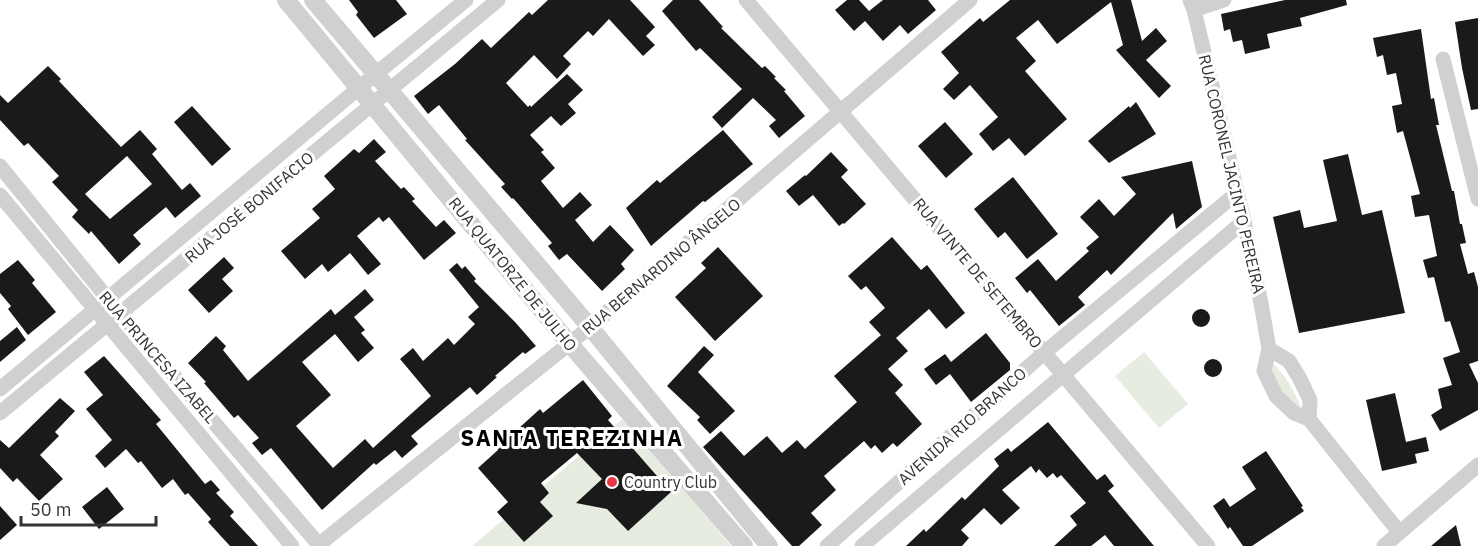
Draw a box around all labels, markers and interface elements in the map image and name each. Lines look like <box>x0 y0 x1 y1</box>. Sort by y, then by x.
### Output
street label: RUA CORONEL JACINTO PEREIRA <box>1195 52 1269 296</box>
street label: RUA JOSÉ BONIFACIO <box>180 146 317 267</box>
street label: RUA QUATORZE DE JULHO <box>445 193 581 355</box>
street label: RUA BERNARDINO ÂNGELO <box>578 194 744 338</box>
street label: RUA VINTE DE SETEMBRO <box>909 194 1047 352</box>
street label: RUA PRINCESA IZABEL <box>95 287 221 427</box>
street label: AVENIDA RIO BRANCO <box>894 363 1030 489</box>
district label: SANTA TEREZINHA <box>460 423 684 452</box>
place label: Country Club <box>624 472 717 492</box>
marker: Country Club <box>605 475 619 489</box>
scale bar <box>21 489 156 527</box>
text: 50 m <box>30 498 72 521</box>

